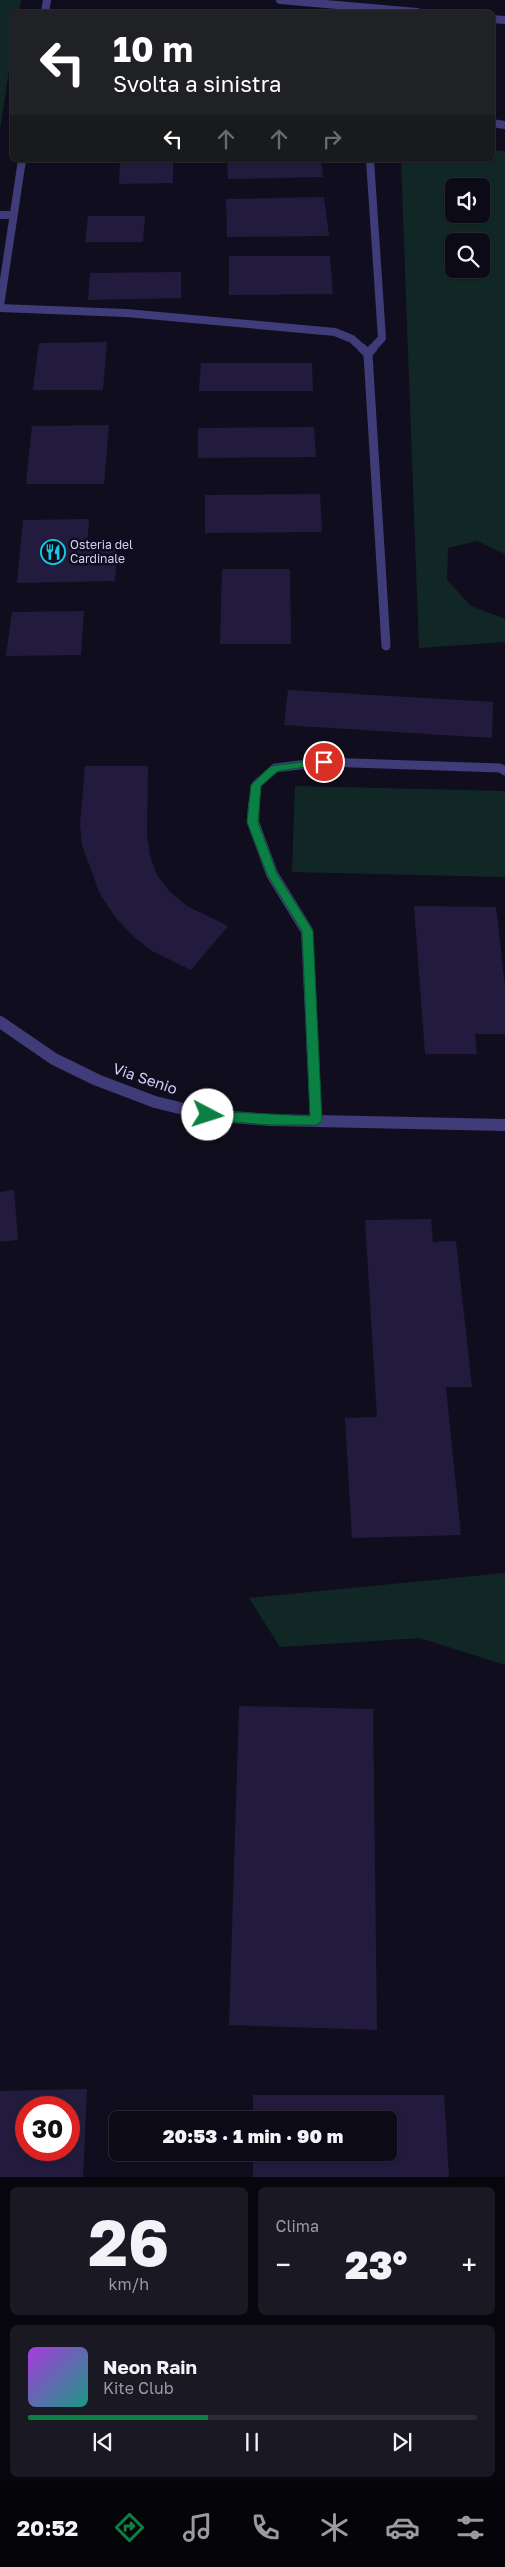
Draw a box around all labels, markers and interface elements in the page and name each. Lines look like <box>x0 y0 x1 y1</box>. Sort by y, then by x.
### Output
text: 10 m <box>113 28 193 70</box>
icon: left <box>30 30 95 95</box>
text: Svolta a sinistra <box>113 70 281 97</box>
icon: left <box>159 125 187 153</box>
icon: ahead <box>212 125 240 153</box>
icon: ahead <box>265 125 293 153</box>
icon: right <box>318 125 346 153</box>
map controls <box>445 178 490 278</box>
button: sound <box>445 178 490 223</box>
button: search <box>445 233 490 278</box>
place label: Osteria del Cardinale <box>70 537 133 566</box>
restaurant icon: Osteria del Cardinale <box>40 539 66 565</box>
pin <box>303 741 345 783</box>
icon: arrive <box>310 748 338 776</box>
street label: Via Senio <box>111 1059 180 1097</box>
position arrow <box>181 1088 233 1140</box>
speed limit sign: 30 <box>15 2096 80 2161</box>
text: 20:53 · 1 min · 90 m <box>163 2124 343 2147</box>
text: 26 <box>88 2202 169 2280</box>
text: Clima <box>276 2216 319 2236</box>
text: 23° <box>345 2242 407 2287</box>
text: − <box>276 2248 291 2281</box>
text: + <box>462 2248 477 2281</box>
text: km/h <box>108 2274 149 2294</box>
text: Neon Rain <box>103 2355 197 2378</box>
text: Kite Club <box>103 2378 174 2398</box>
icon: previous <box>89 2428 117 2456</box>
icon: pause <box>238 2428 266 2456</box>
icon: next <box>388 2428 416 2456</box>
icon: directions <box>112 2510 147 2545</box>
icon: music <box>180 2510 215 2545</box>
icon: phone <box>248 2510 283 2545</box>
icon: climate <box>317 2510 352 2545</box>
icon: car <box>385 2510 420 2545</box>
icon: filters <box>453 2510 488 2545</box>
text: 20:52 <box>17 2514 78 2541</box>

